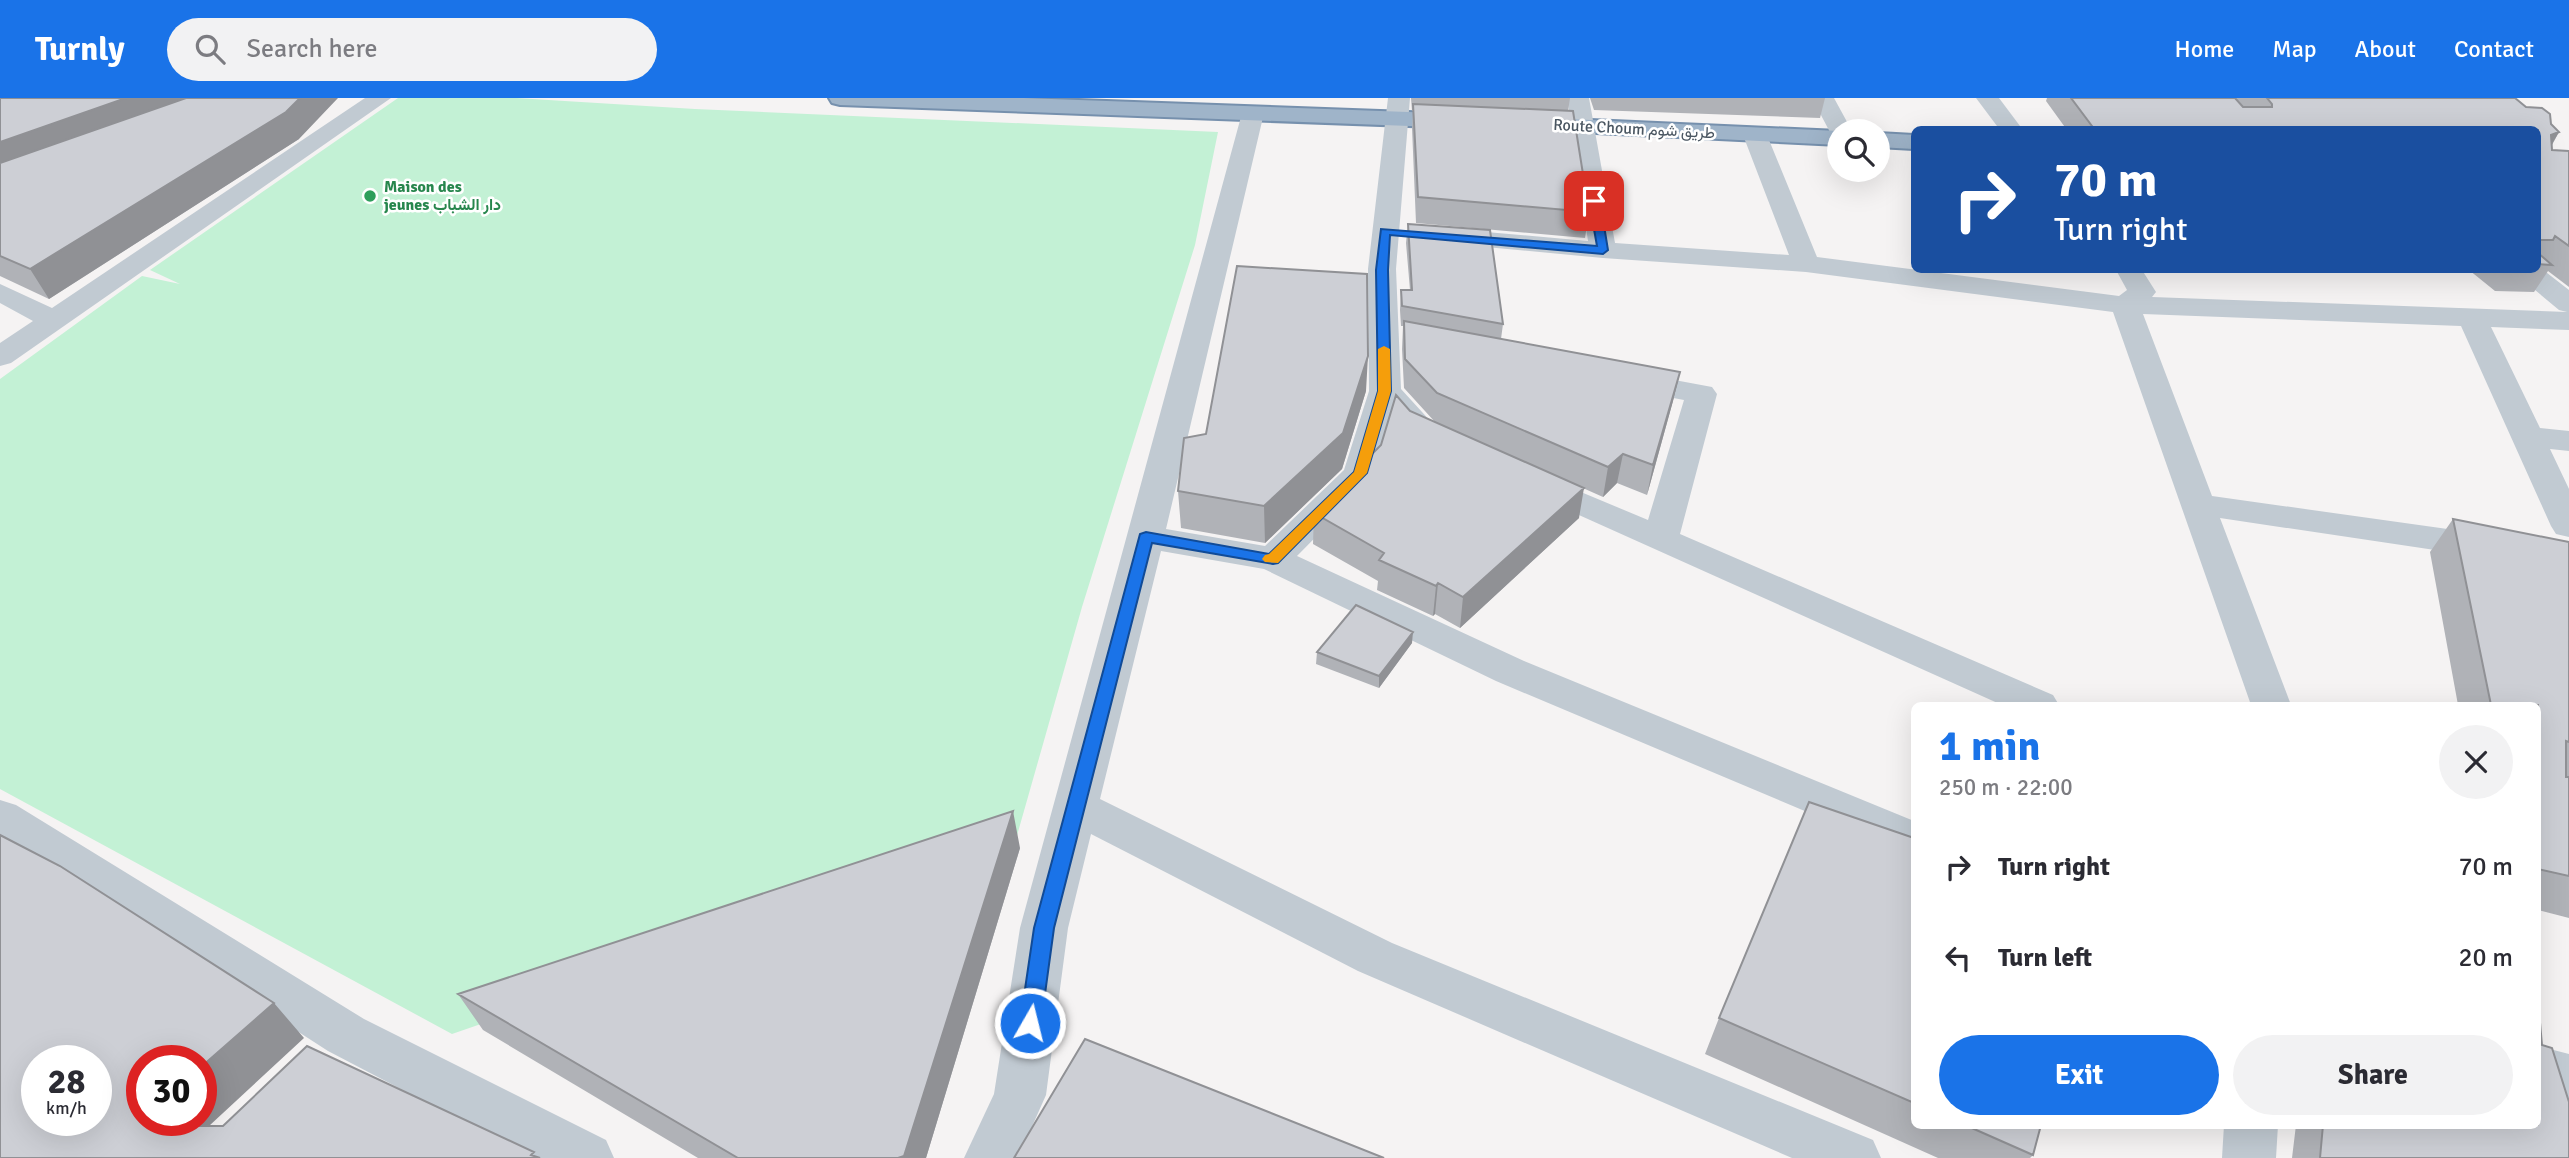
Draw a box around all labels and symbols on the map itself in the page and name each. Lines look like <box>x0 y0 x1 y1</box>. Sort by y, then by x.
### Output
street label: Route Choum طريق شوم <box>1553 115 1715 143</box>
pin <box>1564 171 1624 231</box>
place label: Maison des jeunes دار الشباب <box>384 177 501 215</box>
marker: Maison des jeunes دار الشباب <box>362 188 378 204</box>
position arrow <box>993 986 1067 1060</box>
speed limit sign: 30 <box>126 1045 217 1136</box>

